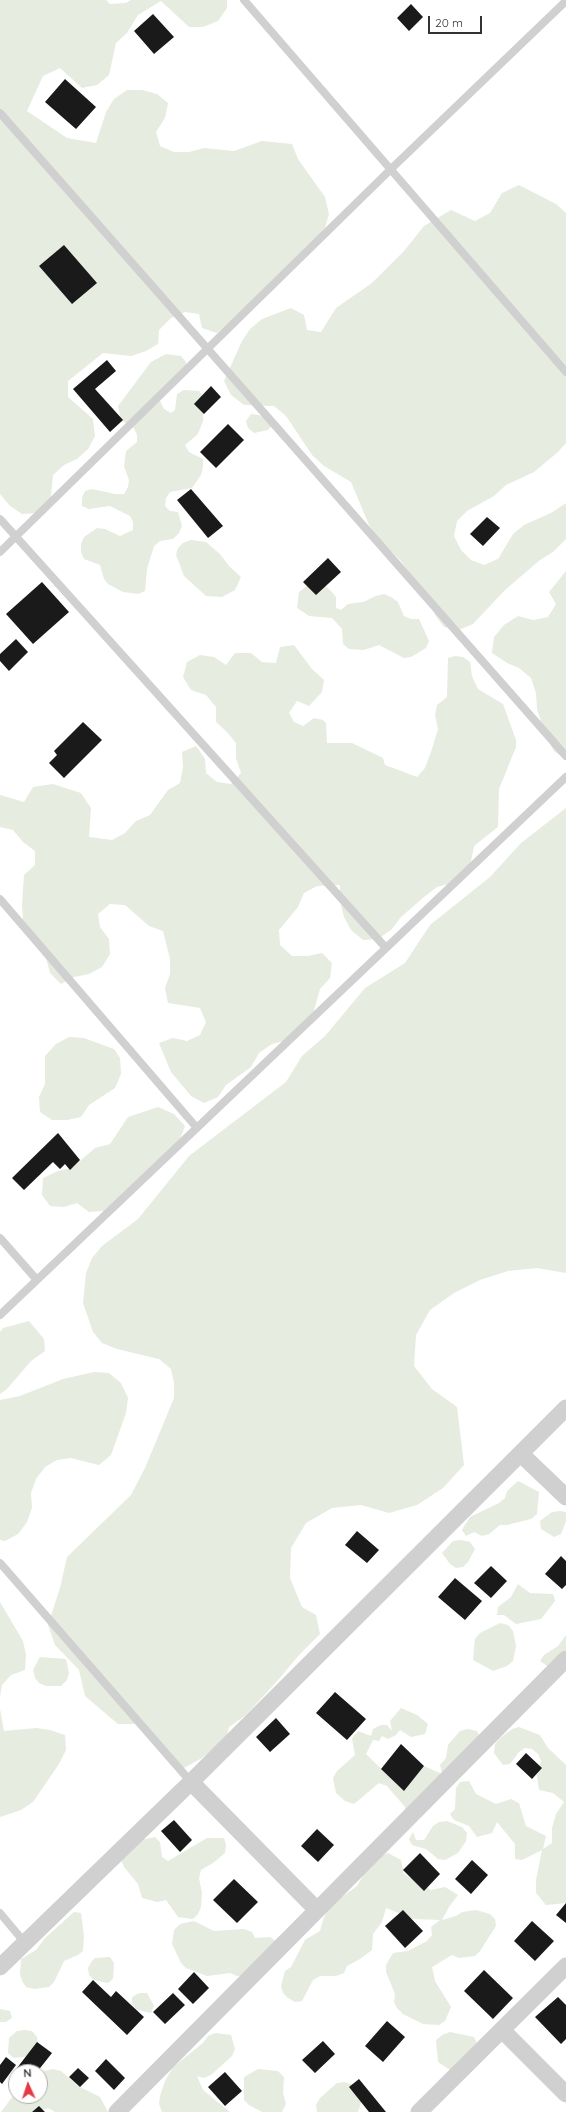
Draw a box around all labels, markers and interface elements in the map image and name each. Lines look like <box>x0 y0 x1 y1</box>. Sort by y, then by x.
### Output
scale bar <box>430 8 484 34</box>
text: 20 m <box>435 15 463 30</box>
north arrow <box>8 2064 48 2104</box>
text: N <box>23 2066 32 2080</box>

